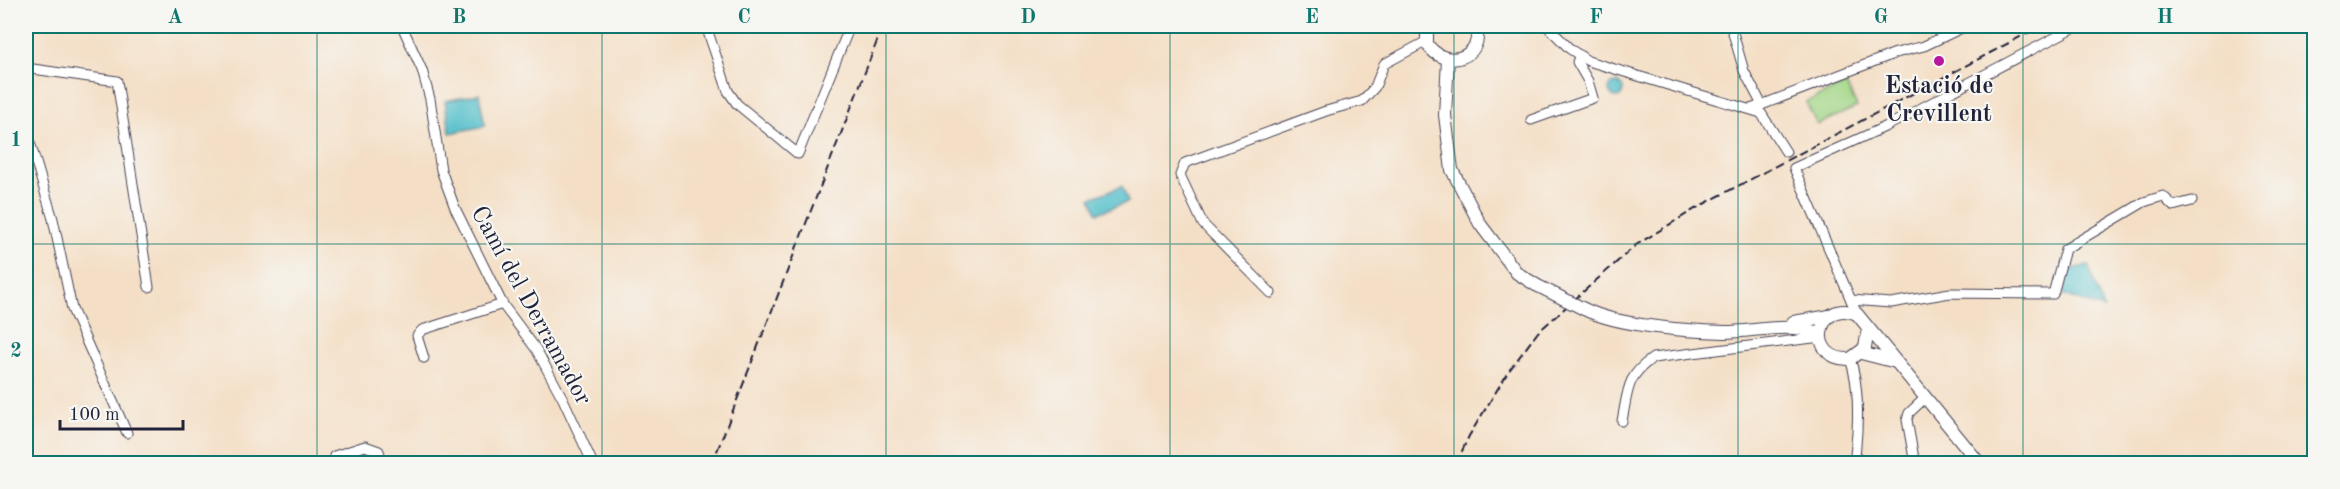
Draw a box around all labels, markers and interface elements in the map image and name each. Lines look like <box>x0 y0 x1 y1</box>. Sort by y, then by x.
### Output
text: A <box>167 8 183 28</box>
text: B <box>452 8 466 28</box>
text: C <box>737 8 751 28</box>
text: D <box>1020 8 1036 28</box>
text: E <box>1305 8 1319 28</box>
text: F <box>1589 8 1603 28</box>
text: G <box>1874 8 1888 28</box>
text: H <box>2157 8 2173 28</box>
marker: Estació de Crevillent <box>1932 54 1946 68</box>
place label: Estació de Crevillent <box>1884 75 1994 127</box>
text: 1 <box>10 131 22 151</box>
street label: Camí del Derramador <box>466 202 595 410</box>
text: 2 <box>10 342 22 362</box>
scale bar <box>60 393 183 431</box>
text: 100 m <box>69 406 120 424</box>

